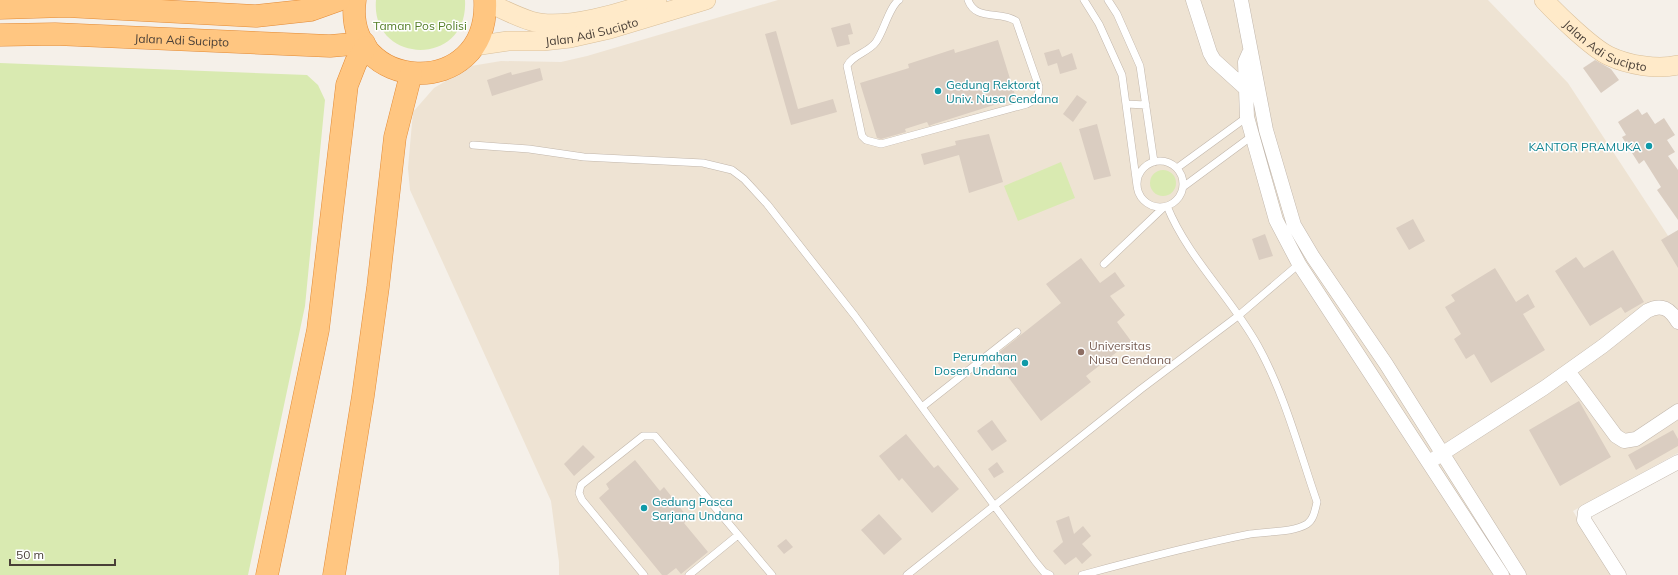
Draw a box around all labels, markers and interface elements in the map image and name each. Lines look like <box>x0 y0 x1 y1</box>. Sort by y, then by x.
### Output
street label: Jalan Adi Sucipto <box>544 13 640 48</box>
street label: Jalan Adi Sucipto <box>1561 16 1648 74</box>
park label: Taman Pos Polisi <box>373 18 467 33</box>
street label: Jalan Adi Sucipto <box>134 30 230 49</box>
place label: Gedung Rektorat Univ. Nusa Cendana <box>946 77 1058 106</box>
marker: Gedung Rektorat Univ. Nusa Cendana <box>933 86 943 96</box>
place label: KANTOR PRAMUKA <box>1529 139 1641 154</box>
marker: KANTOR PRAMUKA <box>1644 141 1654 151</box>
place label: Universitas Nusa Cendana <box>1089 338 1171 367</box>
marker: Universitas Nusa Cendana <box>1076 347 1086 357</box>
place label: Perumahan Dosen Undana <box>934 349 1017 378</box>
marker: Perumahan Dosen Undana <box>1020 358 1030 368</box>
place label: Gedung Pasca Sarjana Undana <box>652 494 743 523</box>
marker: Gedung Pasca Sarjana Undana <box>639 503 649 513</box>
scale bar <box>10 541 115 567</box>
text: 50 m <box>16 547 44 562</box>

